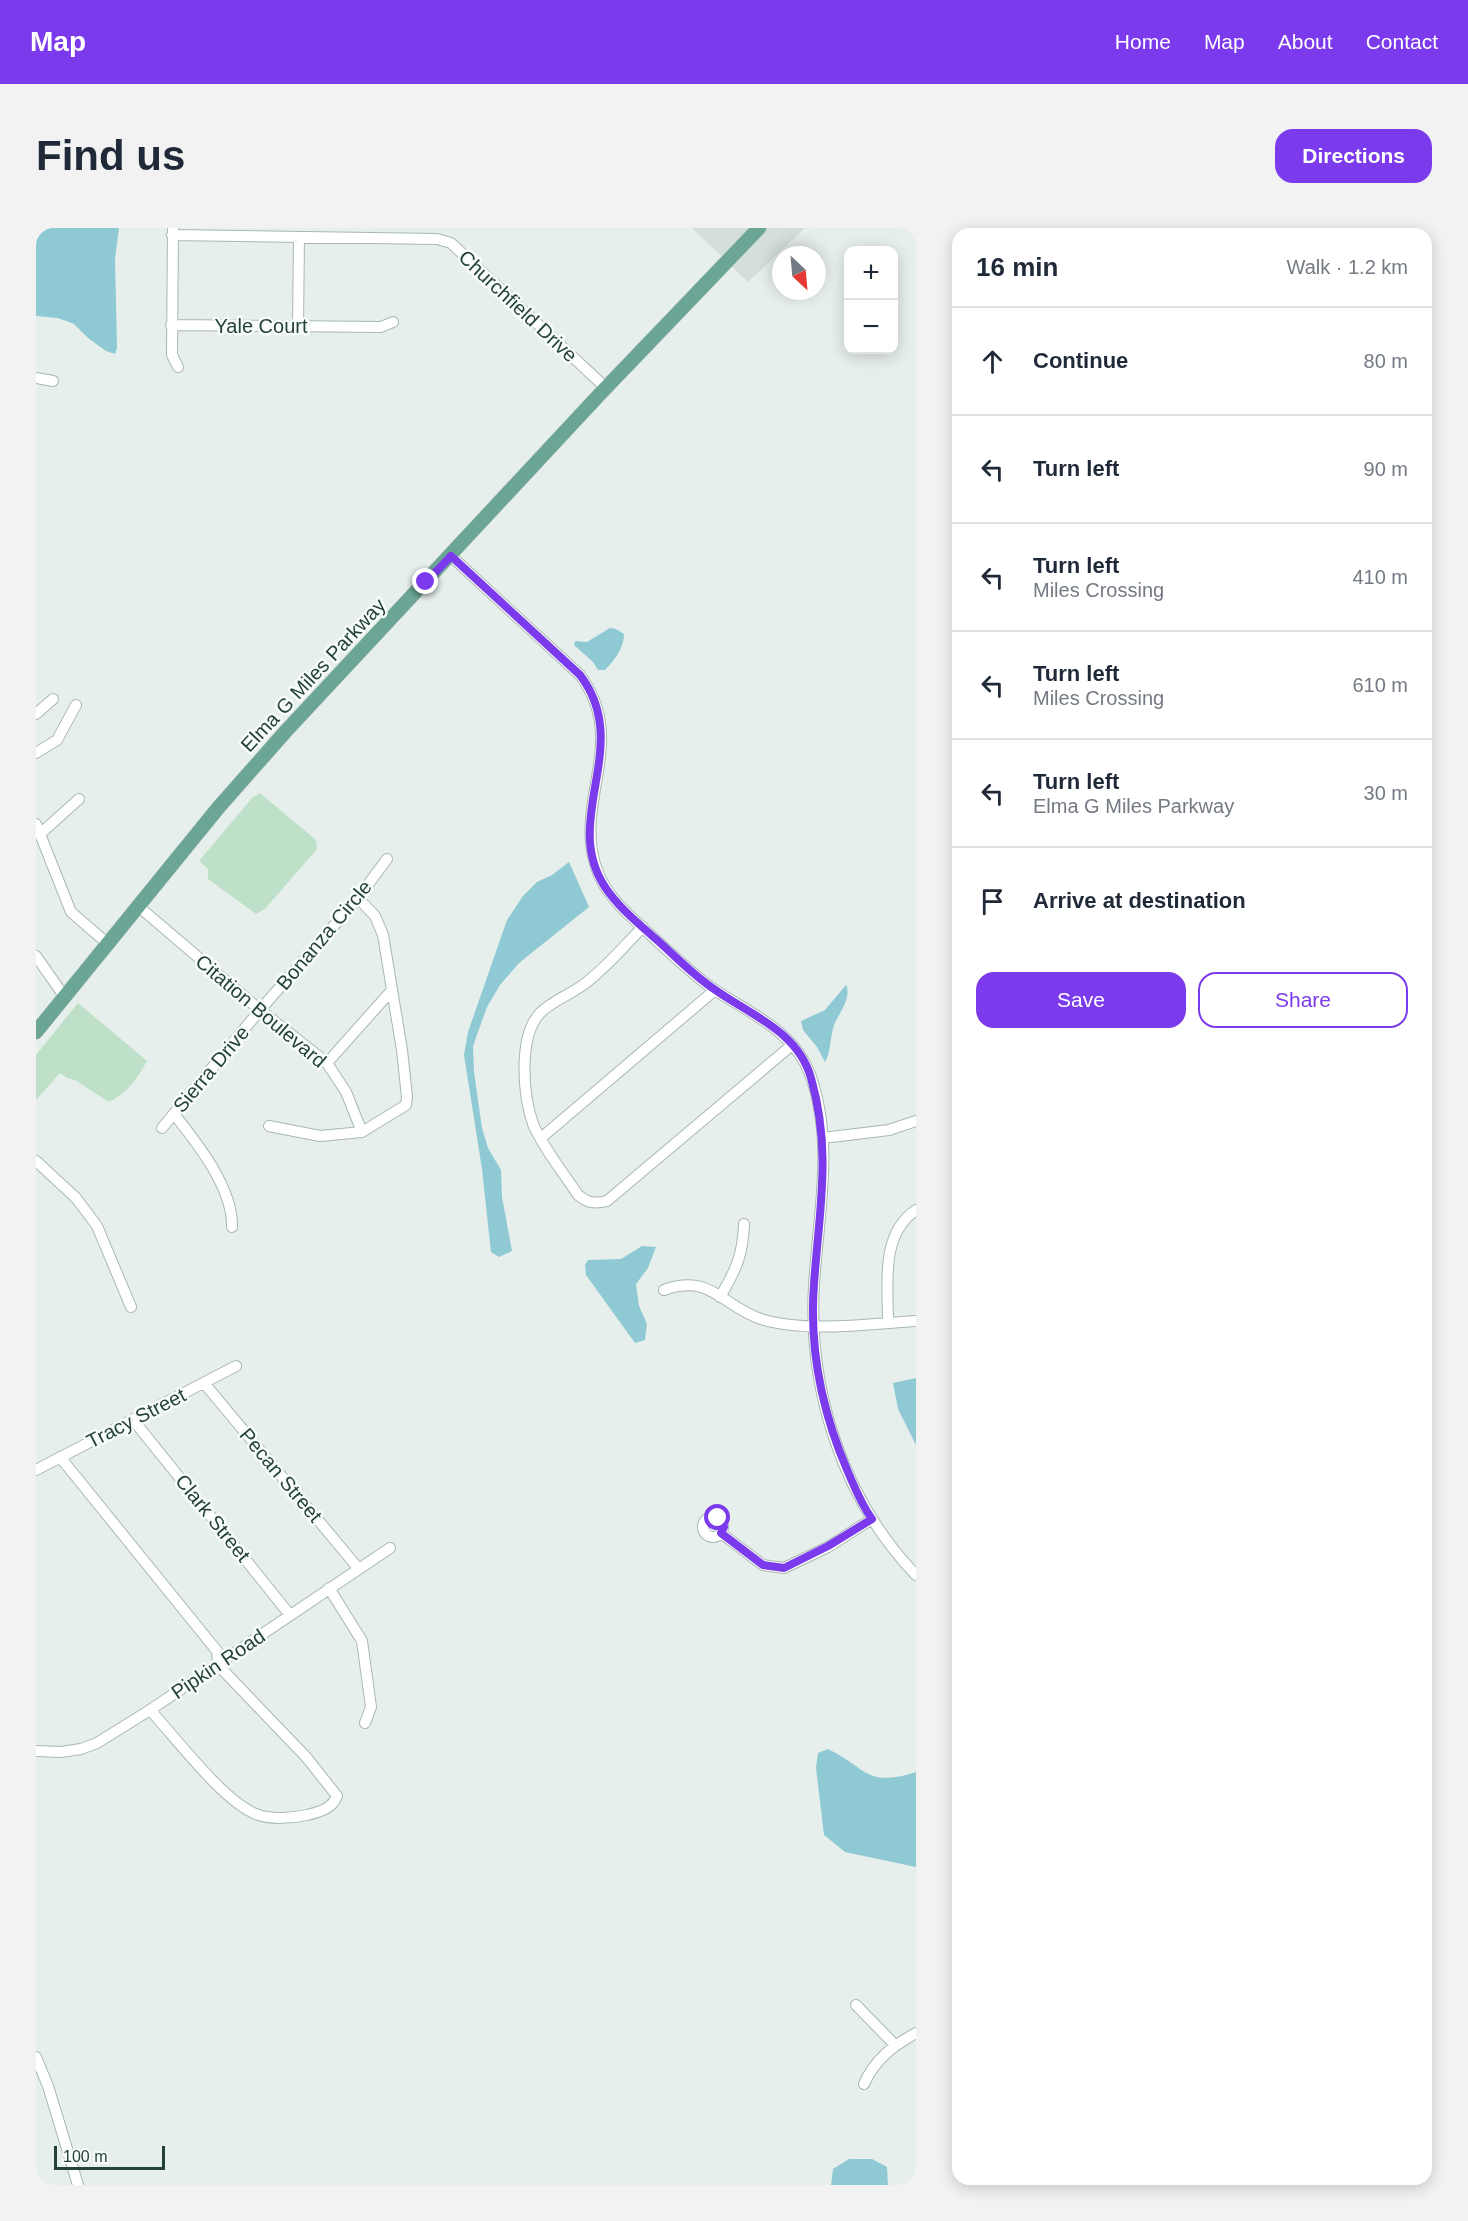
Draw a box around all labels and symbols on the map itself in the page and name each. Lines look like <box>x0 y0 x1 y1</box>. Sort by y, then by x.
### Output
street label: Churchfield Drive <box>454 246 582 366</box>
north arrow <box>772 246 826 300</box>
street label: Yale Court <box>214 315 308 337</box>
route end <box>412 568 438 594</box>
street label: Elma G Miles Parkway <box>236 594 390 756</box>
street label: Bonanza Circle <box>272 876 376 994</box>
street label: Citation Boulevard <box>191 950 331 1072</box>
street label: Sierra Drive <box>169 1021 253 1117</box>
street label: Tracy Street <box>83 1383 190 1452</box>
street label: Pecan Street <box>235 1424 327 1527</box>
street label: Clark Street <box>171 1470 255 1566</box>
route start <box>704 1504 730 1530</box>
street label: Pipkin Road <box>167 1625 269 1703</box>
scale bar <box>54 2143 165 2170</box>

